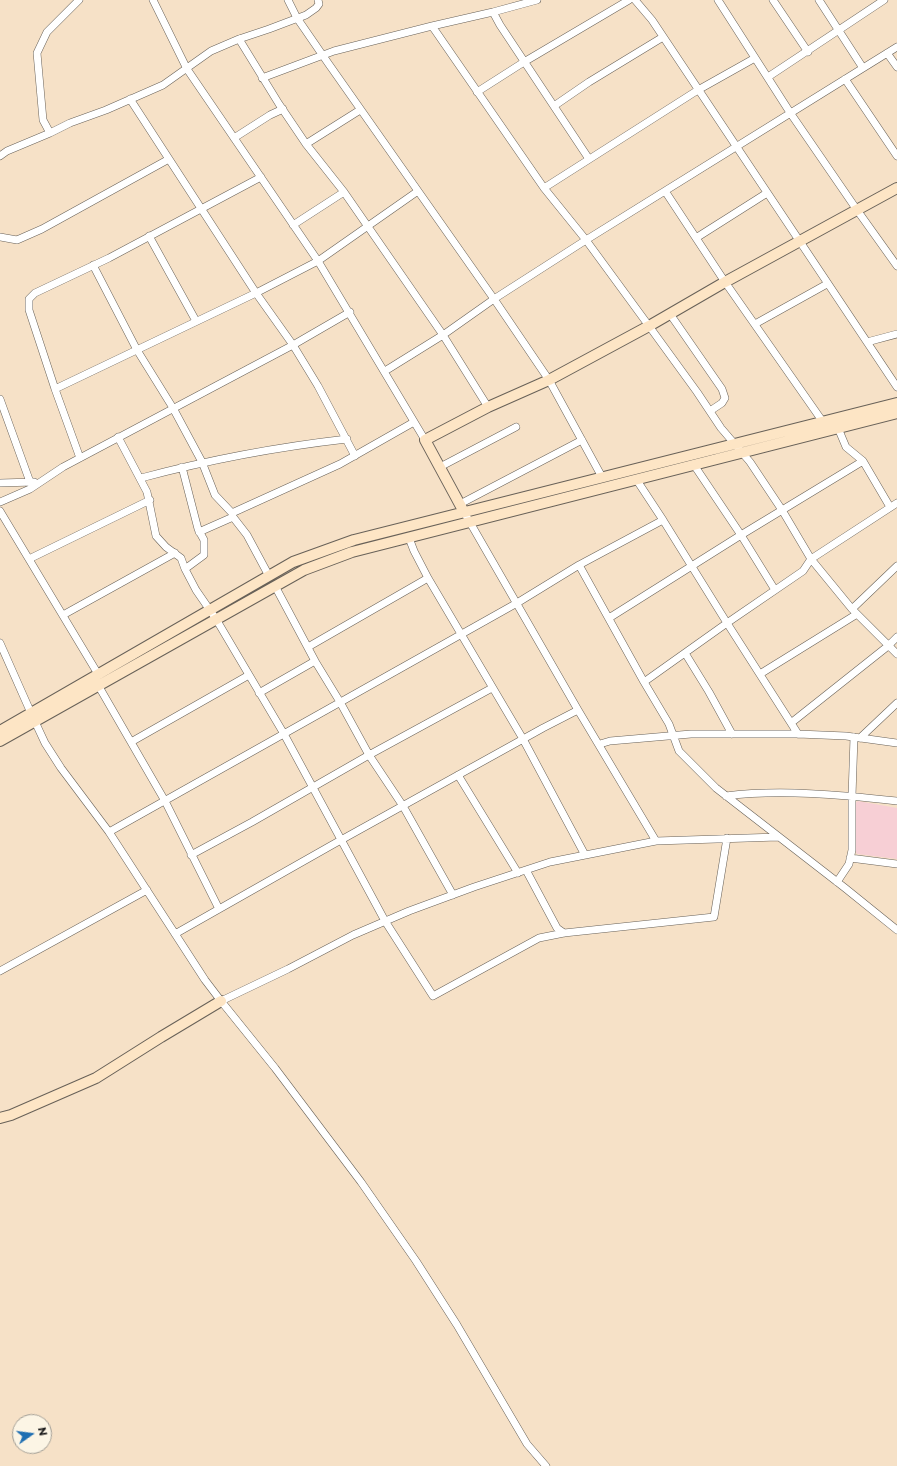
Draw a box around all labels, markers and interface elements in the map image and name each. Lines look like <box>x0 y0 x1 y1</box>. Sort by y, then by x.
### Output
north arrow <box>12 1414 52 1454</box>
text: N <box>34 1425 52 1438</box>

